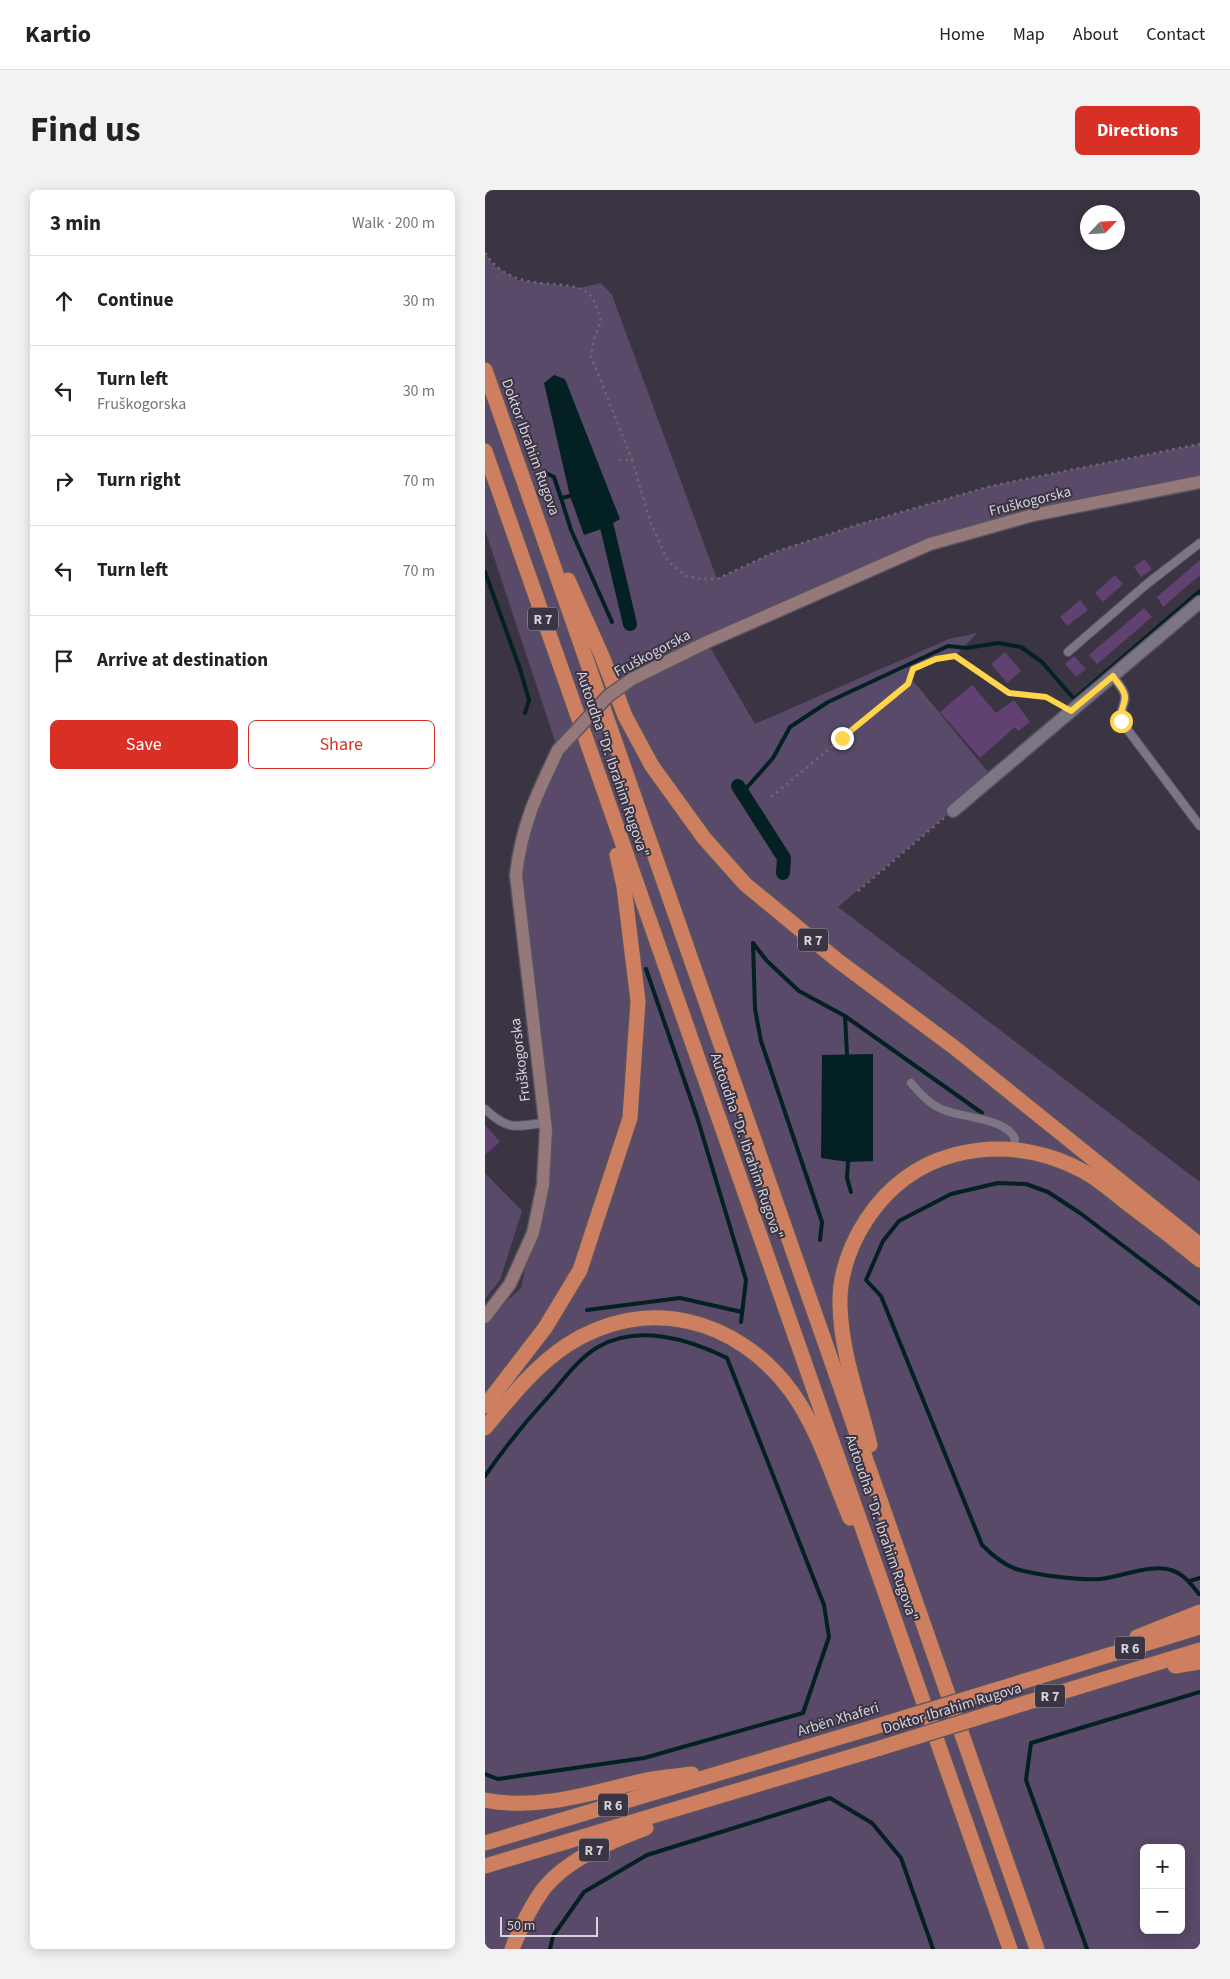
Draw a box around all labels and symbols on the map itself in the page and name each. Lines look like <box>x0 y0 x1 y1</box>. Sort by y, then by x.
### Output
north arrow <box>1080 205 1125 250</box>
street label: Doktor Ibrahim Rugova <box>496 376 565 518</box>
street label: Fruškogorska <box>987 481 1073 522</box>
road number: R 7 <box>528 608 558 630</box>
street label: Fruškogorska <box>610 624 694 682</box>
street label: Autoudha "Dr. Ibrahim Rugova" <box>571 668 654 860</box>
route start <box>1110 710 1133 733</box>
route end <box>831 727 854 750</box>
road number: R 7 <box>798 928 828 952</box>
street label: Fruškogorska <box>505 1017 536 1103</box>
street label: Autoudha "Dr. Ibrahim Rugova" <box>705 1050 788 1242</box>
street label: Autoudha "Dr. Ibrahim Rugova" <box>840 1432 923 1624</box>
road number: R 6 <box>1115 1636 1145 1660</box>
street label: Doktor Ibrahim Rugova <box>880 1677 1024 1740</box>
road number: R 7 <box>1035 1684 1065 1708</box>
street label: Arbën Xhaferi <box>795 1697 882 1742</box>
road number: R 6 <box>598 1794 628 1816</box>
road number: R 7 <box>579 1838 609 1862</box>
scale bar <box>500 1914 597 1937</box>

